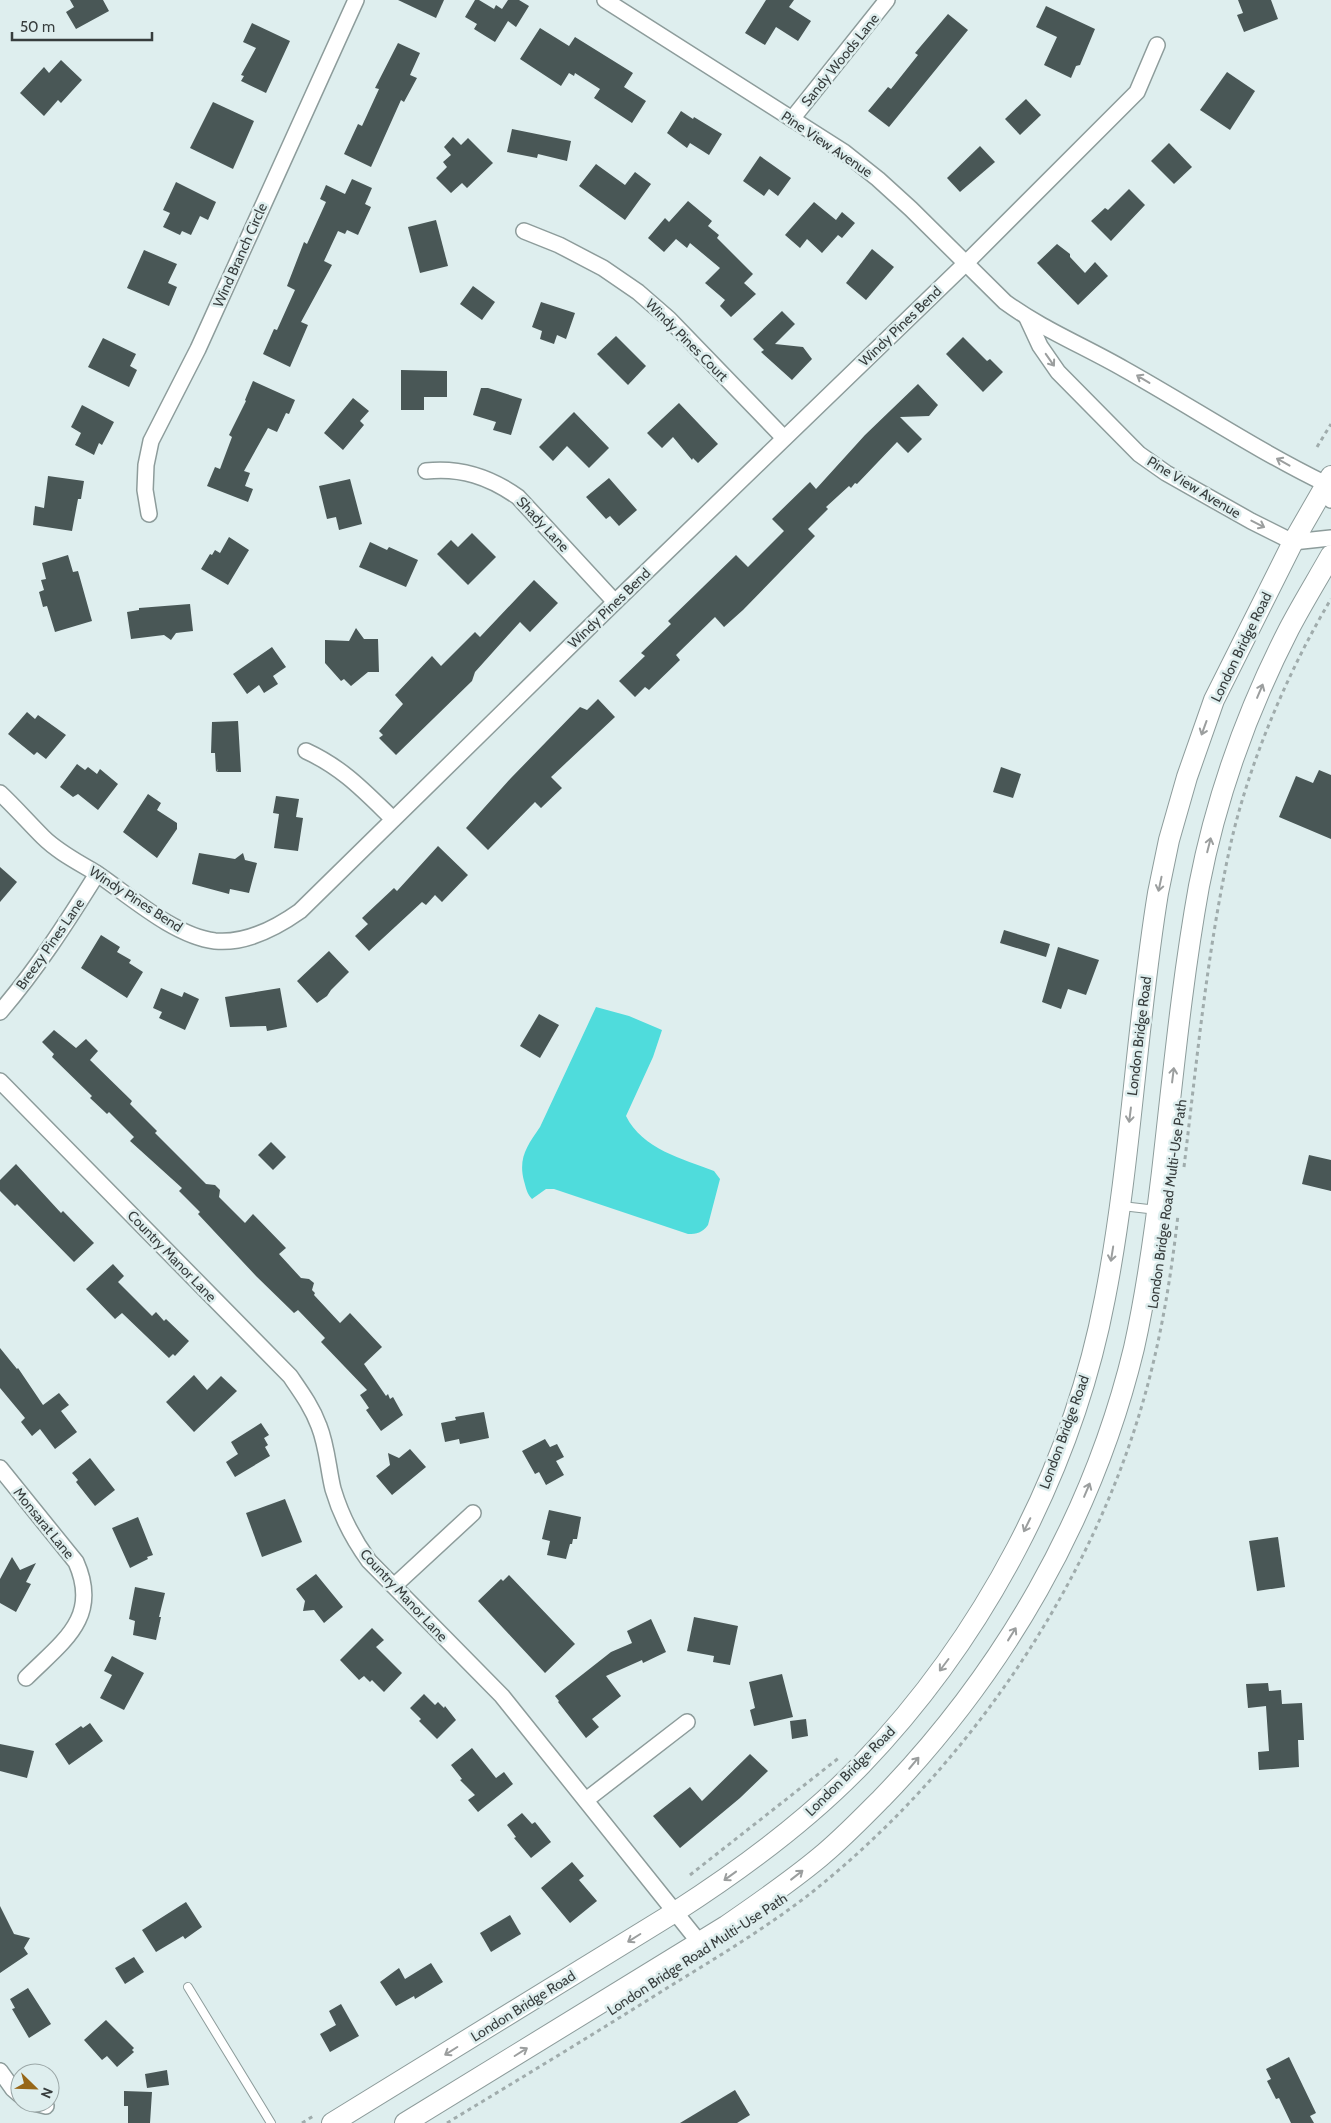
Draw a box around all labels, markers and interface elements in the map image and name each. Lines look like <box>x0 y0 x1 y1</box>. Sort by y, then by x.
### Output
scale bar <box>12 10 152 42</box>
street label: Sandy Woods Lane <box>797 10 883 110</box>
text: 50 m <box>20 18 55 36</box>
street label: Pine View Avenue <box>778 107 876 181</box>
street label: Wind Branch Circle <box>209 200 271 310</box>
street label: Windy Pines Bend <box>855 282 945 370</box>
street label: Windy Pines Court <box>642 295 732 385</box>
one-way arrow <box>1045 353 1055 367</box>
one-way arrow <box>1136 374 1150 384</box>
street label: Pine View Avenue <box>1144 452 1244 522</box>
one-way arrow <box>1275 457 1290 467</box>
street label: Shady Lane <box>513 493 573 555</box>
one-way arrow <box>1250 520 1265 529</box>
street label: Windy Pines Bend <box>564 564 654 652</box>
street label: London Bridge Road <box>1207 589 1275 705</box>
one-way arrow <box>1256 684 1265 700</box>
one-way arrow <box>1199 720 1208 735</box>
one-way arrow <box>1205 838 1214 854</box>
street label: Windy Pines Bend <box>86 862 186 936</box>
one-way arrow <box>1155 876 1164 892</box>
street label: Breezy Pines Lane <box>12 895 88 993</box>
street label: London Bridge Road <box>1123 975 1155 1097</box>
one-way arrow <box>1168 1067 1178 1083</box>
street label: London Bridge Road Multi-Use Path <box>1143 1098 1191 1310</box>
one-way arrow <box>1125 1106 1135 1122</box>
street label: Country Manor Lane <box>124 1206 220 1306</box>
one-way arrow <box>1107 1246 1117 1262</box>
street label: London Bridge Road <box>1035 1373 1093 1491</box>
one-way arrow <box>1083 1483 1092 1498</box>
street label: Monsarat Lane <box>10 1484 78 1562</box>
one-way arrow <box>1022 1517 1031 1532</box>
street label: Country Manor Lane <box>356 1545 452 1645</box>
one-way arrow <box>1008 1627 1018 1641</box>
one-way arrow <box>939 1658 949 1672</box>
street label: London Bridge Road <box>801 1722 899 1820</box>
one-way arrow <box>909 1757 920 1770</box>
one-way arrow <box>790 1870 804 1880</box>
one-way arrow <box>723 1871 737 1881</box>
street label: London Bridge Road Multi-Use Path <box>604 1889 790 2019</box>
one-way arrow <box>627 1933 641 1943</box>
street label: London Bridge Road <box>467 1967 579 2045</box>
one-way arrow <box>444 2046 458 2056</box>
one-way arrow <box>514 2046 528 2056</box>
north arrow <box>10 2063 60 2113</box>
text: N <box>37 2085 57 2101</box>

